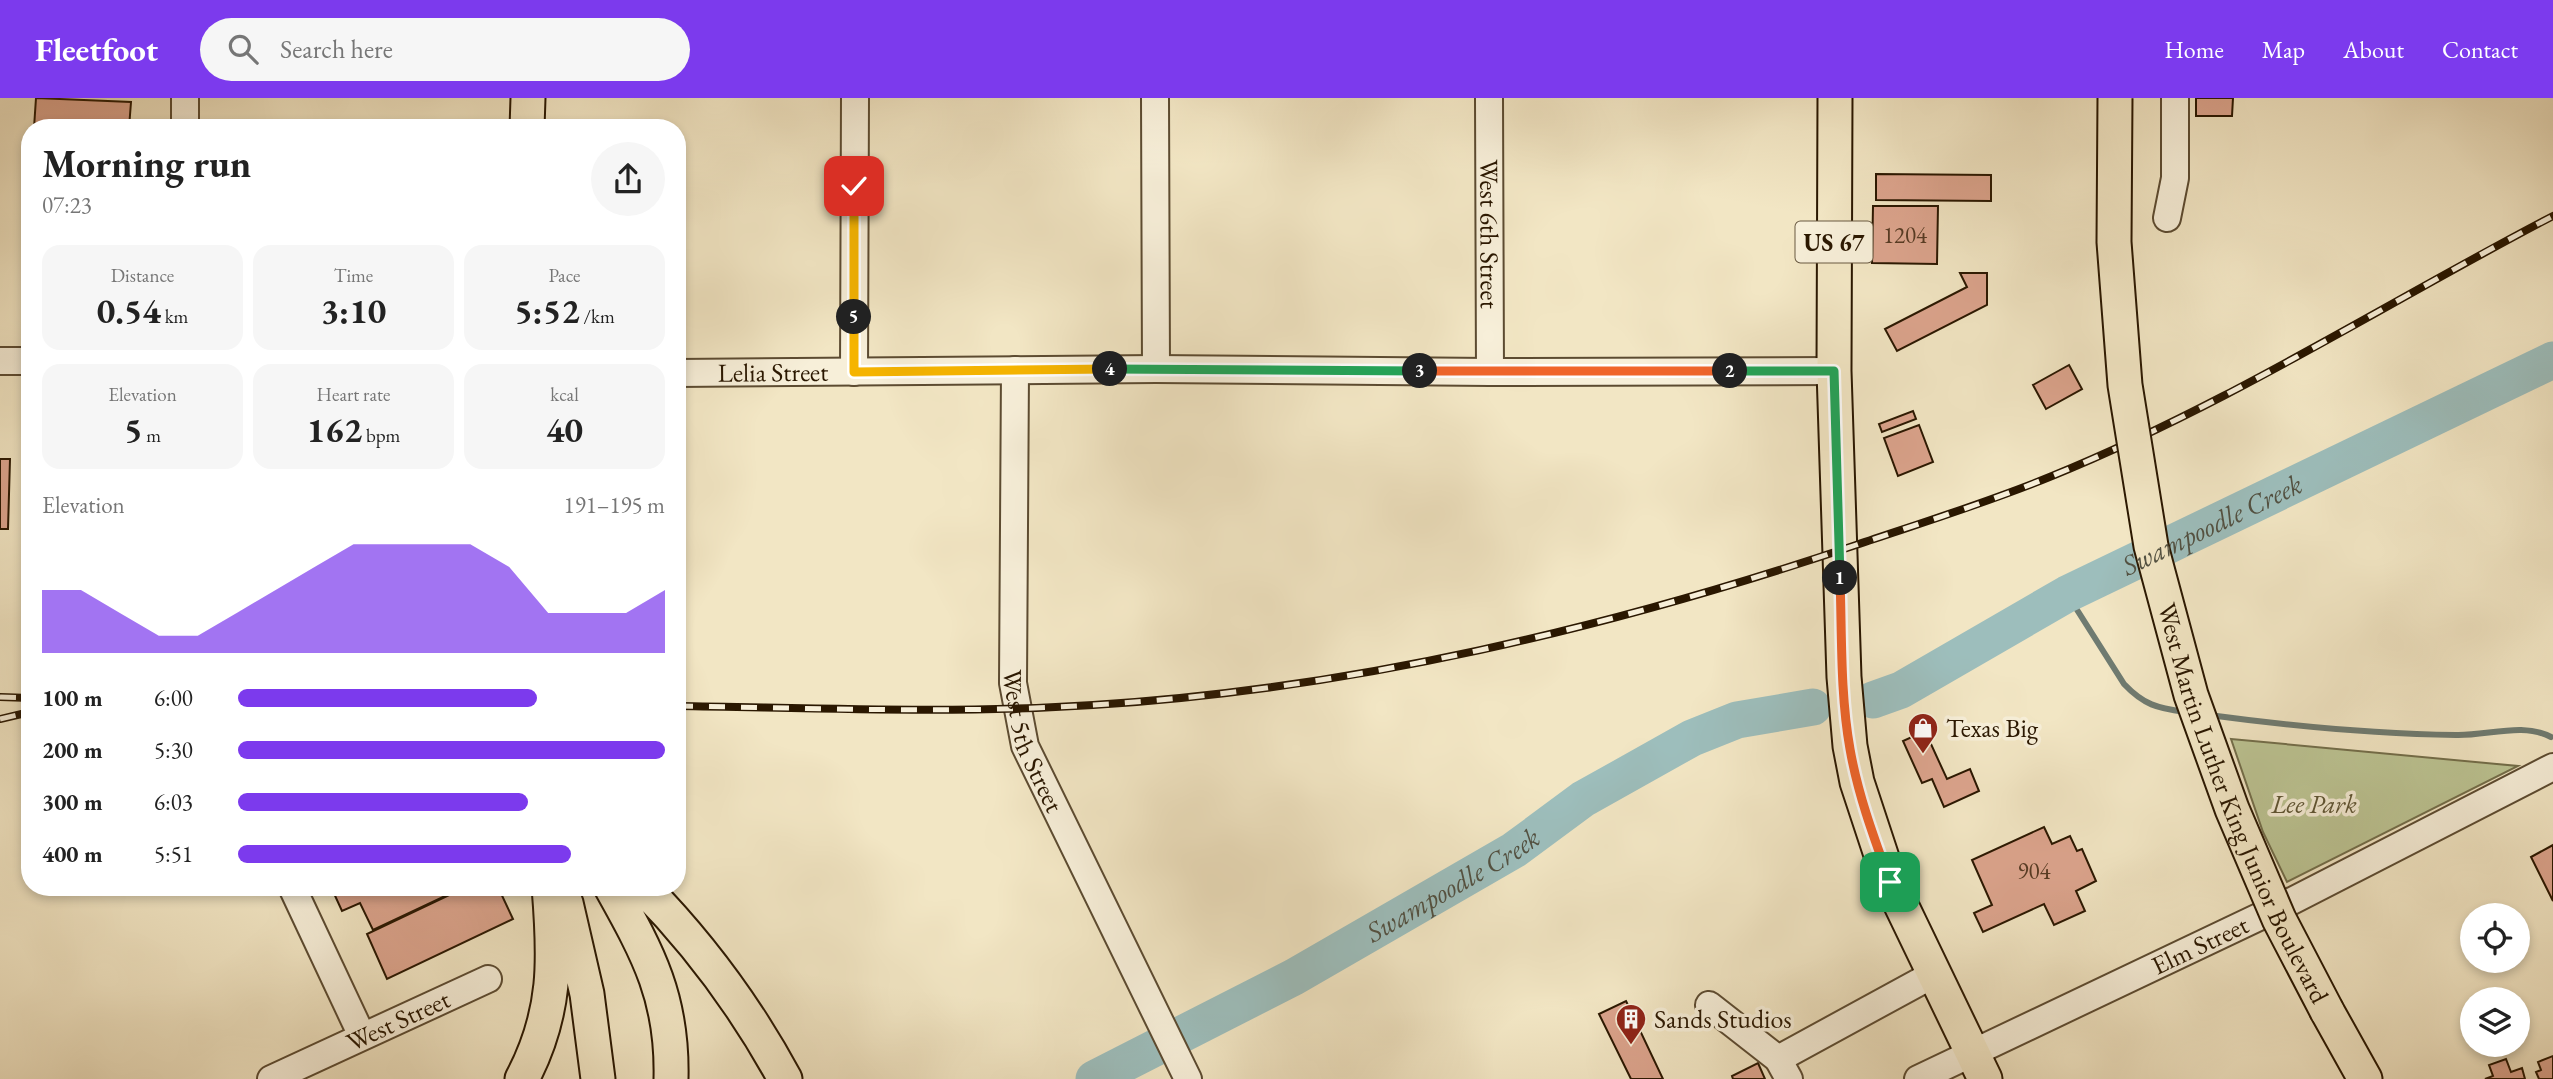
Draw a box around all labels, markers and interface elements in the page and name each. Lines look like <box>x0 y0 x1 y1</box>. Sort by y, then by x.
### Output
search box <box>200 18 690 81</box>
text: Fleetfoot <box>35 28 158 71</box>
icon: search <box>224 30 262 68</box>
text: Search here <box>280 32 393 66</box>
text: Home <box>2164 34 2224 65</box>
text: Map <box>2262 34 2305 65</box>
text: About <box>2343 34 2404 65</box>
text: Contact <box>2442 34 2518 65</box>
text: Morning run <box>42 139 251 188</box>
button: share <box>591 142 665 216</box>
pin <box>824 156 884 216</box>
street label: West 6th Street <box>1472 159 1507 309</box>
icon: check <box>835 167 873 205</box>
text: 07:23 <box>42 190 92 220</box>
house number: 1204 <box>1883 220 1928 250</box>
road number: US 67 <box>1796 222 1872 262</box>
text: Distance <box>111 263 174 288</box>
text: Time <box>334 263 373 288</box>
text: Pace <box>549 263 580 288</box>
text: 0.54 <box>97 288 161 333</box>
text: 3:10 <box>321 288 386 333</box>
text: 5:52 <box>514 288 580 333</box>
pin: 5 <box>836 300 872 334</box>
text: km <box>161 304 188 329</box>
text: /km <box>580 304 615 329</box>
text: 5 <box>848 304 859 329</box>
pin: 4 <box>1092 352 1128 386</box>
pin: 3 <box>1402 354 1438 388</box>
pin: 2 <box>1712 354 1748 388</box>
street label: Lelia Street <box>718 355 828 390</box>
text: 4 <box>1104 356 1115 381</box>
text: 3 <box>1414 358 1425 383</box>
text: 2 <box>1724 358 1735 383</box>
text: Elevation <box>108 382 177 407</box>
text: Heart rate <box>317 382 390 407</box>
text: kcal <box>550 382 579 407</box>
text: 5 <box>124 407 142 452</box>
text: 162 <box>307 407 362 452</box>
text: 40 <box>546 407 583 452</box>
text: m <box>142 423 161 448</box>
text: bpm <box>362 423 400 448</box>
water label: Swampoodle Creek <box>2115 466 2308 584</box>
text: Elevation <box>42 490 125 520</box>
text: 191–195 m <box>564 490 665 520</box>
pin: 1 <box>1822 560 1857 596</box>
text: 1 <box>1834 565 1845 590</box>
street label: West Martin Luther King Junior Boulevard <box>2150 599 2337 1010</box>
street label: West 5th Street <box>996 669 1072 818</box>
text: 100 m <box>42 683 103 713</box>
text: 6:00 <box>154 683 193 713</box>
shop icon: Texas Big <box>1906 711 1940 755</box>
place label: Texas Big <box>1946 711 2039 745</box>
text: 200 m <box>42 735 103 765</box>
text: 5:30 <box>154 735 193 765</box>
text: 300 m <box>42 787 103 817</box>
text: 6:03 <box>154 787 193 817</box>
park label: Lee Park <box>2270 787 2357 821</box>
water label: Swampoodle Creek <box>1358 819 1547 950</box>
text: 400 m <box>42 839 103 869</box>
text: 5:51 <box>154 839 193 869</box>
pin <box>1860 852 1920 912</box>
house number: 904 <box>2017 856 2052 886</box>
icon: arrive <box>1871 863 1909 901</box>
map controls <box>2460 903 2530 1057</box>
button: locate <box>2460 903 2530 973</box>
street label: Elm Street <box>2146 907 2254 983</box>
street label: West Street <box>341 982 455 1059</box>
button: layers <box>2460 987 2530 1057</box>
building icon: Sands Studios <box>1614 1002 1648 1046</box>
place label: Sands Studios <box>1654 1002 1792 1036</box>

